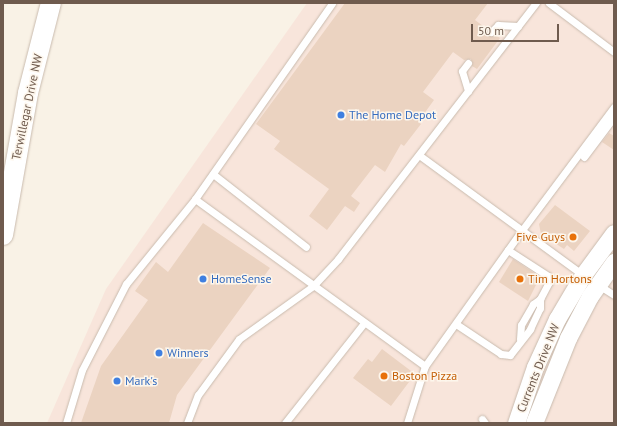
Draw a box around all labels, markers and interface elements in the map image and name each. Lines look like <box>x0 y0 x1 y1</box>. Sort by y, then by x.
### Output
scale bar <box>473 16 561 42</box>
text: 50 m <box>478 23 504 38</box>
street label: Terwillegar Drive NW <box>9 53 45 161</box>
place label: The Home Depot <box>349 108 436 122</box>
marker: The Home Depot <box>336 110 346 120</box>
place label: Five Guys <box>516 230 565 244</box>
marker: Five Guys <box>568 232 578 242</box>
place label: HomeSense <box>211 272 272 286</box>
place label: Tim Hortons <box>528 272 592 286</box>
marker: HomeSense <box>198 274 208 284</box>
marker: Tim Hortons <box>515 274 525 284</box>
street label: Currents Drive NW <box>514 322 562 414</box>
place label: Winners <box>167 346 209 360</box>
marker: Winners <box>154 348 164 358</box>
place label: Boston Pizza <box>392 369 457 383</box>
marker: Boston Pizza <box>379 371 389 381</box>
place label: Mark's <box>125 374 157 388</box>
marker: Mark's <box>112 376 122 386</box>

